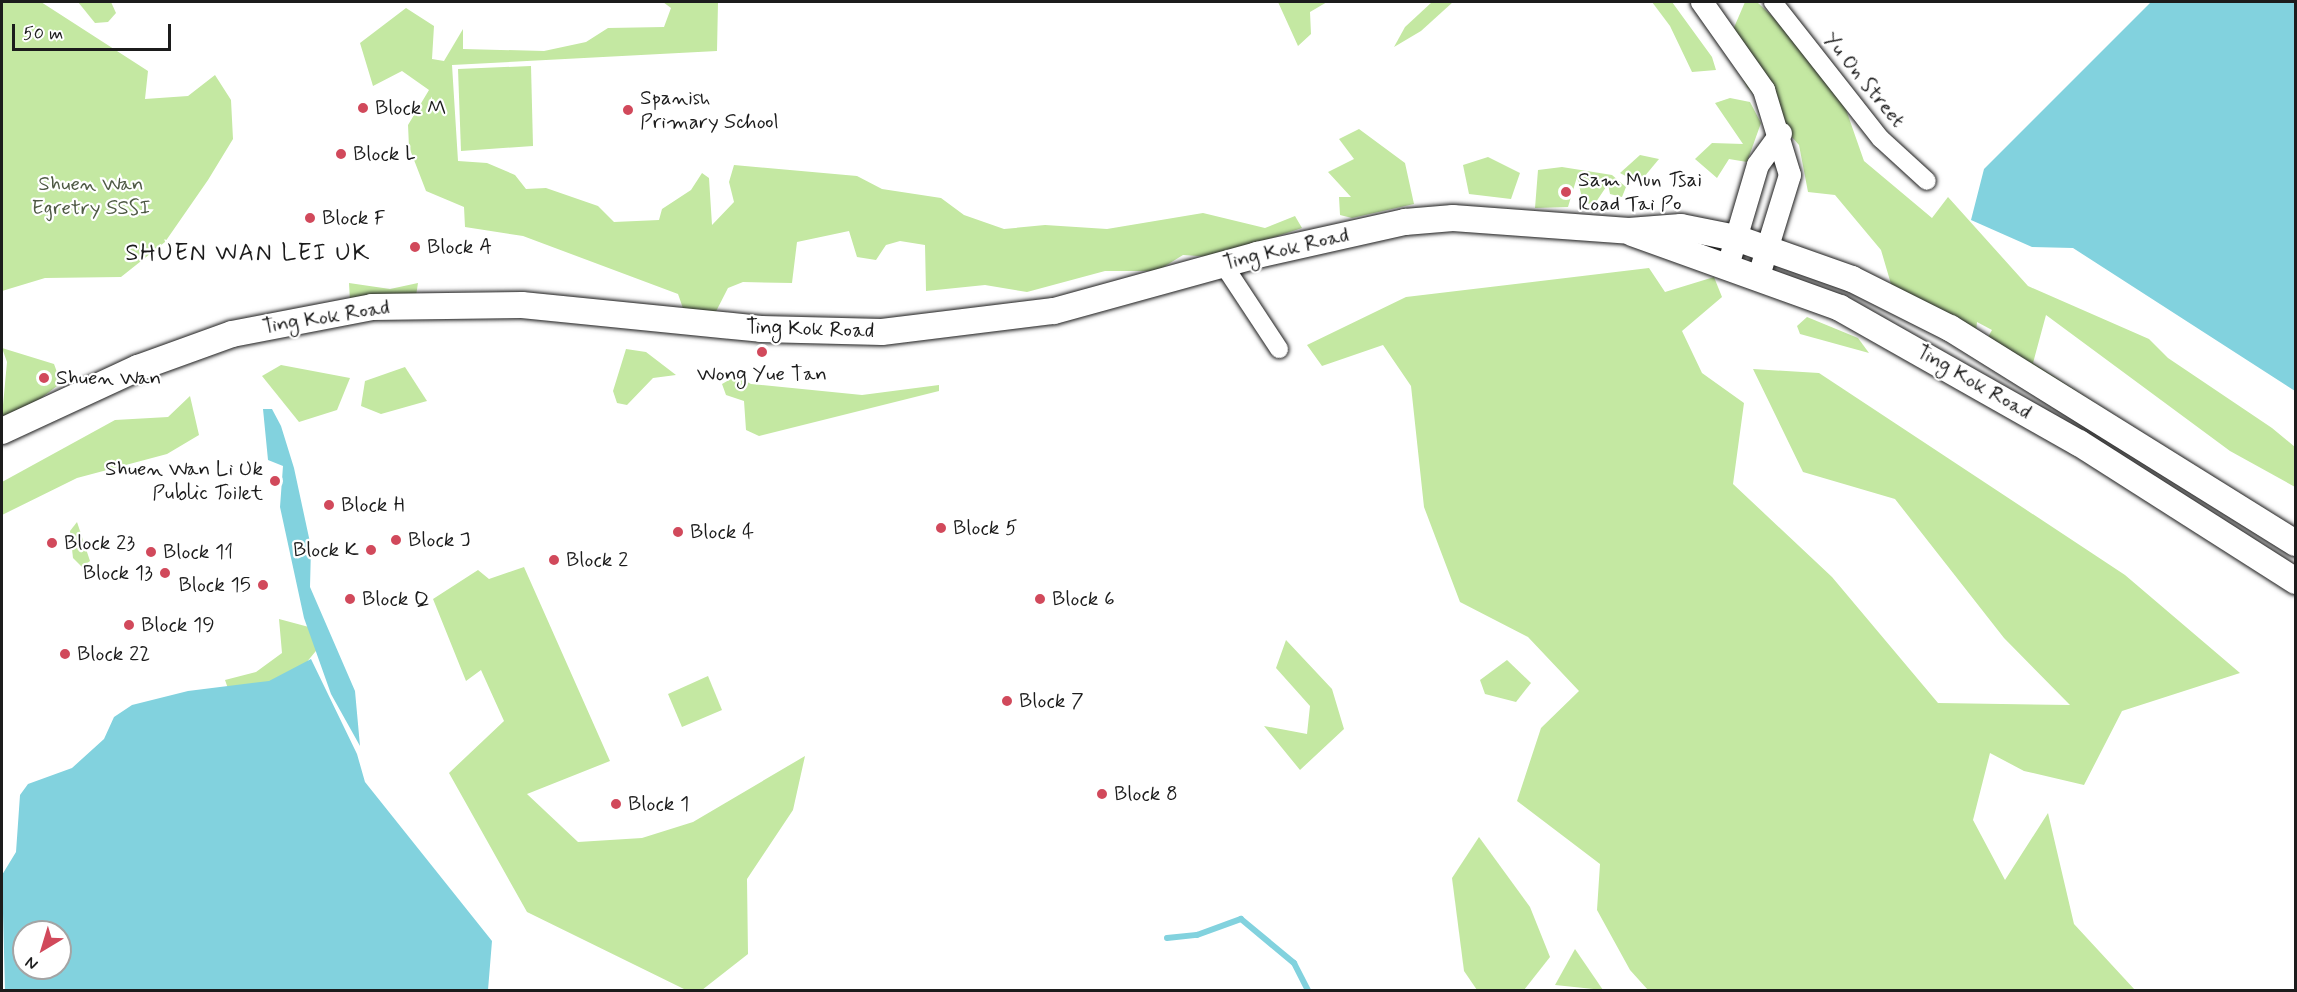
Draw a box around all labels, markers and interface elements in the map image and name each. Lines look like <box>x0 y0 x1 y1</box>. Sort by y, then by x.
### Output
scale bar <box>15 12 174 50</box>
text: 50 m <box>23 22 63 46</box>
street label: Yu On Street <box>1817 26 1911 134</box>
place label: Spanish Primary School <box>640 85 779 135</box>
place label: Block M <box>375 95 445 121</box>
marker: Block M <box>356 101 370 115</box>
marker: Spanish Primary School <box>621 103 635 117</box>
place label: Block L <box>353 141 418 167</box>
marker: Block L <box>334 147 348 161</box>
place label: Sam Mun Tsai Road Tai Po <box>1578 167 1705 217</box>
park label: Shuen Wan Egretry SSSI <box>31 171 151 221</box>
marker: Sam Mun Tsai Road Tai Po <box>1559 185 1573 199</box>
place label: Block F <box>322 205 385 231</box>
marker: Block F <box>303 211 317 225</box>
street label: Ting Kok Road <box>1222 223 1350 275</box>
place label: Block A <box>427 234 493 260</box>
district label: SHUEN WAN LEI UK <box>124 240 372 268</box>
marker: Block A <box>408 240 422 254</box>
street label: Ting Kok Road <box>262 295 390 339</box>
street label: Ting Kok Road <box>747 314 873 344</box>
street label: Ting Kok Road <box>1913 340 2035 424</box>
marker: Wong Yue Tan <box>755 345 769 359</box>
place label: Wong Yue Tan <box>699 361 825 387</box>
place label: Shuen Wan <box>56 365 161 391</box>
marker: Shuen Wan <box>37 371 51 385</box>
place label: Shuen Wan Li Uk Public Toilet <box>104 456 263 506</box>
marker: Shuen Wan Li Uk Public Toilet <box>268 474 282 488</box>
place label: Block H <box>341 492 407 518</box>
marker: Block H <box>322 498 336 512</box>
place label: Block 5 <box>953 515 1018 541</box>
place label: Block 4 <box>690 519 754 545</box>
marker: Block 5 <box>934 521 948 535</box>
marker: Block 4 <box>671 525 685 539</box>
place label: Block J <box>408 527 472 553</box>
place label: Block 23 <box>64 530 135 556</box>
marker: Block J <box>389 533 403 547</box>
marker: Block 23 <box>45 536 59 550</box>
place label: Block K <box>292 537 359 563</box>
place label: Block 11 <box>163 539 233 565</box>
marker: Block K <box>364 543 378 557</box>
marker: Block 11 <box>144 545 158 559</box>
place label: Block 2 <box>566 547 628 573</box>
marker: Block 2 <box>547 553 561 567</box>
place label: Block 13 <box>83 560 153 586</box>
marker: Block 13 <box>158 566 172 580</box>
place label: Block 15 <box>178 572 251 598</box>
marker: Block 15 <box>256 578 270 592</box>
place label: Block Q <box>362 586 429 612</box>
place label: Block 6 <box>1052 586 1115 612</box>
marker: Block Q <box>343 592 357 606</box>
marker: Block 6 <box>1033 592 1047 606</box>
place label: Block 19 <box>141 612 215 638</box>
marker: Block 19 <box>122 618 136 632</box>
place label: Block 22 <box>77 641 150 667</box>
marker: Block 22 <box>58 647 72 661</box>
place label: Block 7 <box>1019 688 1084 714</box>
marker: Block 7 <box>1000 694 1014 708</box>
place label: Block 8 <box>1114 781 1178 807</box>
marker: Block 8 <box>1095 787 1109 801</box>
place label: Block 1 <box>628 791 689 817</box>
marker: Block 1 <box>609 797 623 811</box>
north arrow <box>12 920 72 980</box>
text: N <box>21 951 43 975</box>

